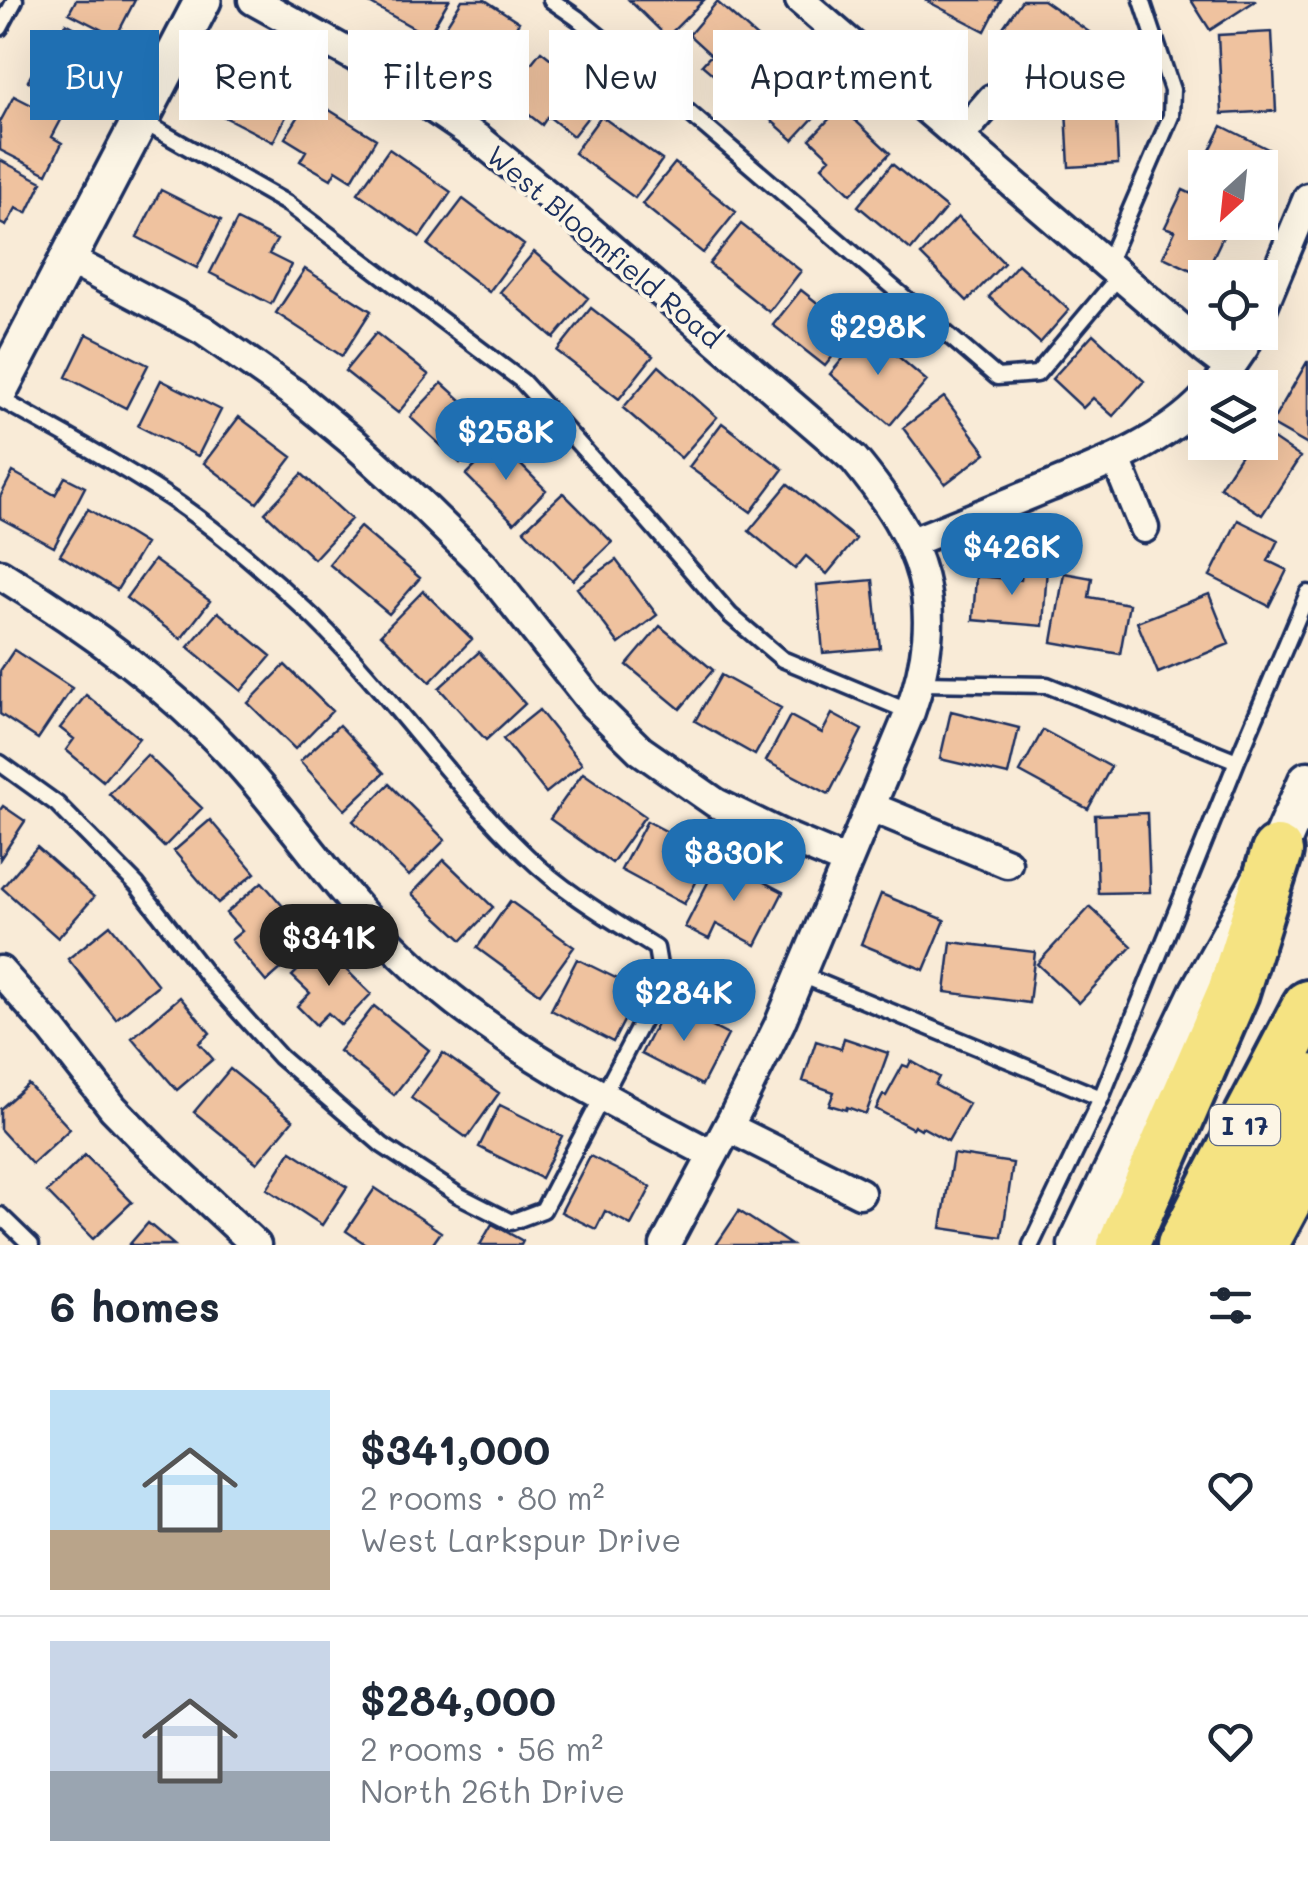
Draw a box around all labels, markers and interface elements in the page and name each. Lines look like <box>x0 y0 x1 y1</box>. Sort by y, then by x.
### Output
chip: Buy <box>30 30 159 120</box>
chip: Rent <box>179 30 328 120</box>
chip: Filters <box>348 30 529 120</box>
chip: New <box>549 30 693 120</box>
chip: Apartment <box>713 30 968 120</box>
chip: House <box>988 30 1162 120</box>
street label: West Bloomfield Road <box>480 137 730 355</box>
north arrow <box>1188 150 1278 240</box>
map controls <box>1188 150 1278 460</box>
button: locate <box>1188 260 1278 350</box>
pin: $298K <box>808 293 948 378</box>
text: $298K <box>829 304 927 346</box>
button: layers <box>1188 370 1278 460</box>
pin: $258K <box>436 398 576 483</box>
text: $258K <box>457 409 555 451</box>
pin: $426K <box>942 513 1082 598</box>
text: $426K <box>963 524 1061 566</box>
pin: $830K <box>664 819 804 904</box>
text: $830K <box>684 830 784 872</box>
pin: $341K <box>259 904 399 989</box>
text: $341K <box>282 915 376 957</box>
pin: $284K <box>614 959 754 1044</box>
text: $284K <box>635 970 733 1012</box>
road number: I 17 <box>1210 1105 1280 1145</box>
text: 6 homes <box>50 1278 220 1333</box>
icon: filters <box>1203 1278 1258 1333</box>
text: $341,000 <box>360 1421 550 1476</box>
icon: home <box>130 1430 250 1550</box>
icon: heart <box>1203 1463 1258 1518</box>
text: 2 rooms · 80 m² <box>360 1476 605 1518</box>
text: West Larkspur Drive <box>360 1518 681 1560</box>
text: $284,000 <box>360 1672 556 1727</box>
icon: home <box>130 1681 250 1801</box>
icon: heart <box>1203 1714 1258 1769</box>
text: 2 rooms · 56 m² <box>360 1727 603 1769</box>
text: North 26th Drive <box>360 1769 625 1811</box>

